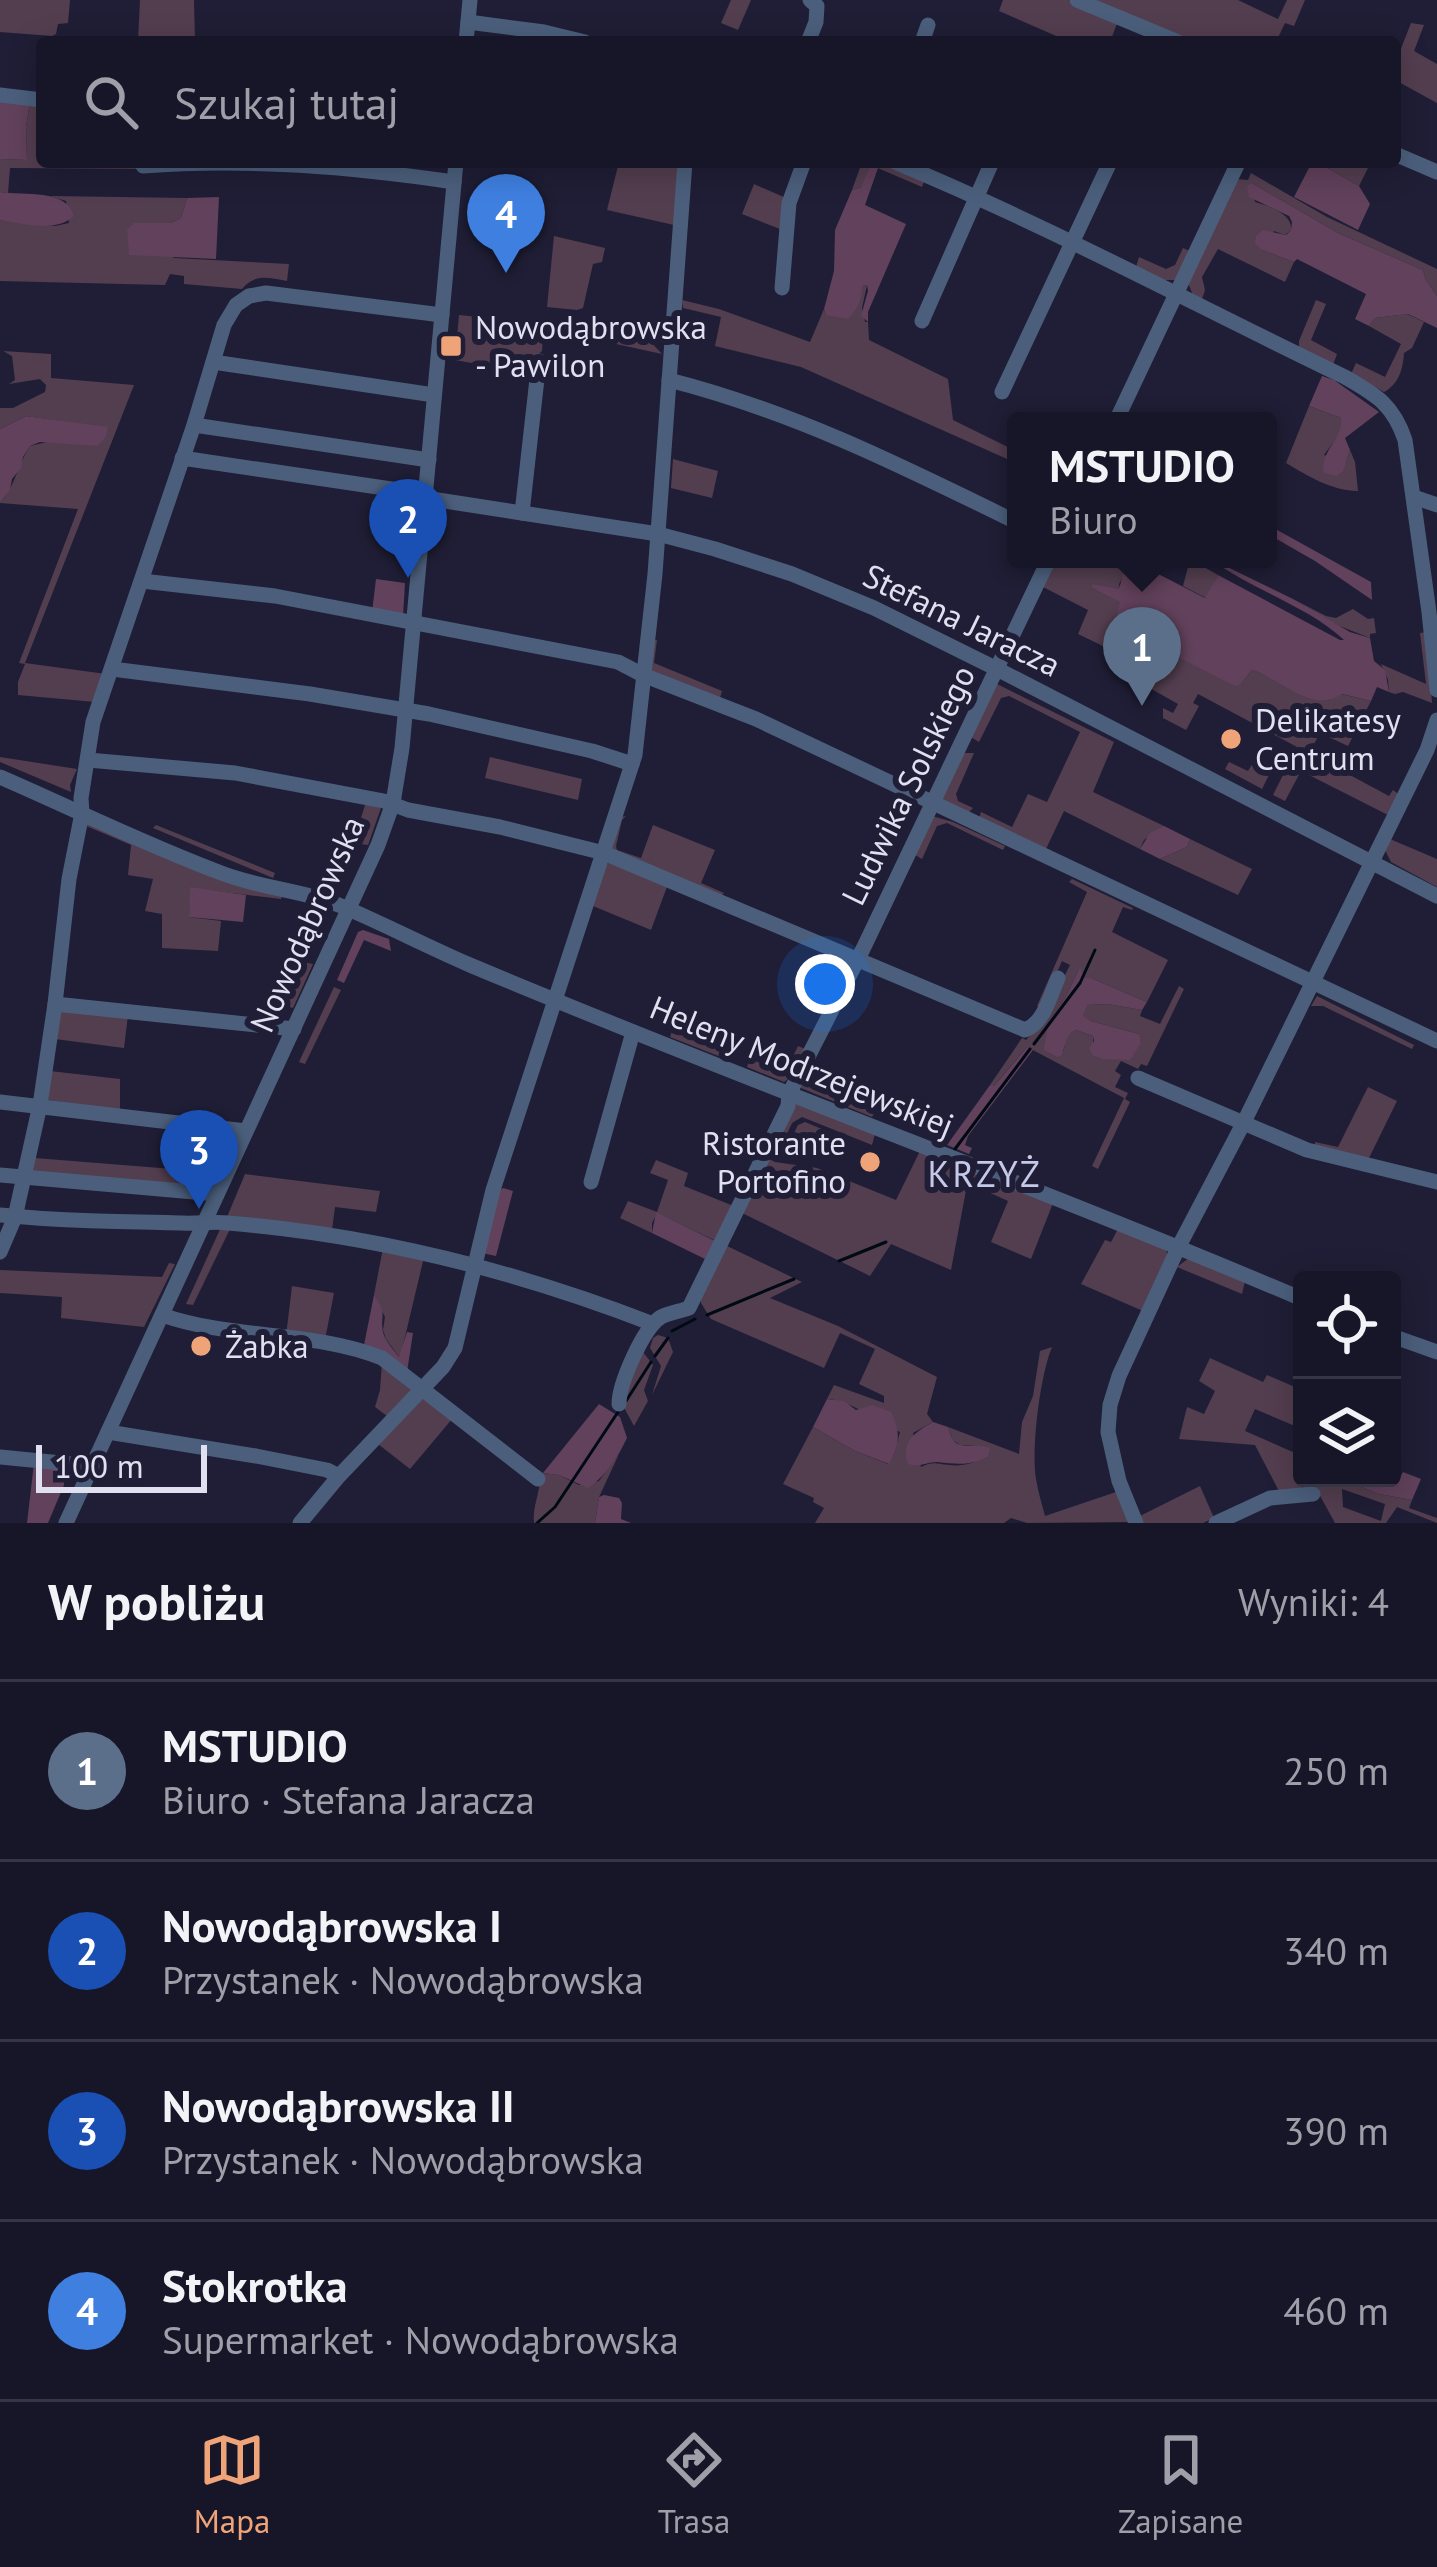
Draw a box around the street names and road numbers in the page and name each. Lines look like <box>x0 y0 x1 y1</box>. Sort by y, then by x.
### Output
street label: Stefana Jaracza <box>856 553 1068 686</box>
street label: Ludwika Solskiego <box>831 658 984 912</box>
street label: Nowodąbrowska <box>240 809 373 1038</box>
street label: Heleny Modrzejewskiej <box>644 985 960 1146</box>

